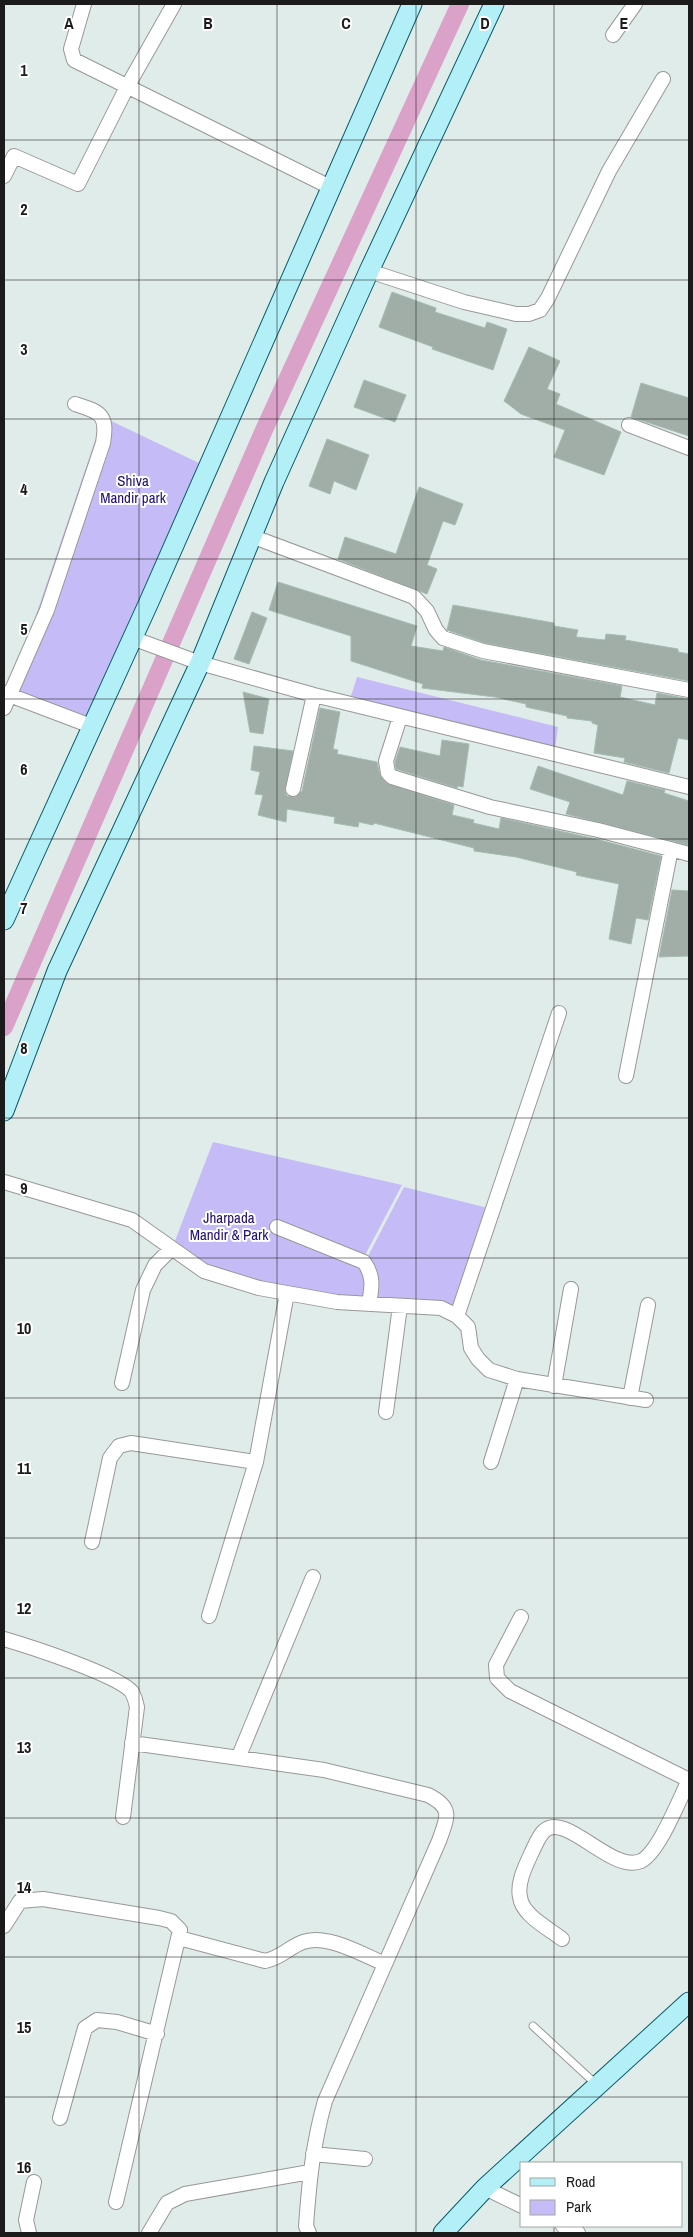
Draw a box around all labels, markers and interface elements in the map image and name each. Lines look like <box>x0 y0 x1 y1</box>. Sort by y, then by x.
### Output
text: A <box>64 12 74 34</box>
text: B <box>203 12 213 34</box>
text: C <box>341 12 351 34</box>
text: D <box>480 12 490 34</box>
text: E <box>620 12 629 34</box>
text: 1 <box>20 59 28 81</box>
text: 2 <box>20 198 28 220</box>
text: 3 <box>20 338 28 360</box>
park label: Shiva Mandir park <box>100 470 167 508</box>
text: 4 <box>20 478 28 500</box>
text: 5 <box>20 618 28 640</box>
text: 6 <box>20 758 28 780</box>
text: 7 <box>20 897 28 919</box>
text: 8 <box>20 1037 28 1059</box>
text: 9 <box>20 1177 28 1199</box>
park label: Jharpada Mandir & Park <box>190 1207 269 1245</box>
text: 10 <box>17 1317 31 1339</box>
text: 11 <box>17 1457 32 1479</box>
text: 12 <box>17 1597 31 1619</box>
text: 13 <box>17 1736 31 1758</box>
text: 14 <box>17 1876 32 1898</box>
text: 15 <box>17 2016 31 2038</box>
text: 16 <box>17 2156 31 2178</box>
legend <box>520 2162 683 2227</box>
text: Road <box>566 2171 595 2192</box>
text: Park <box>566 2196 592 2217</box>

